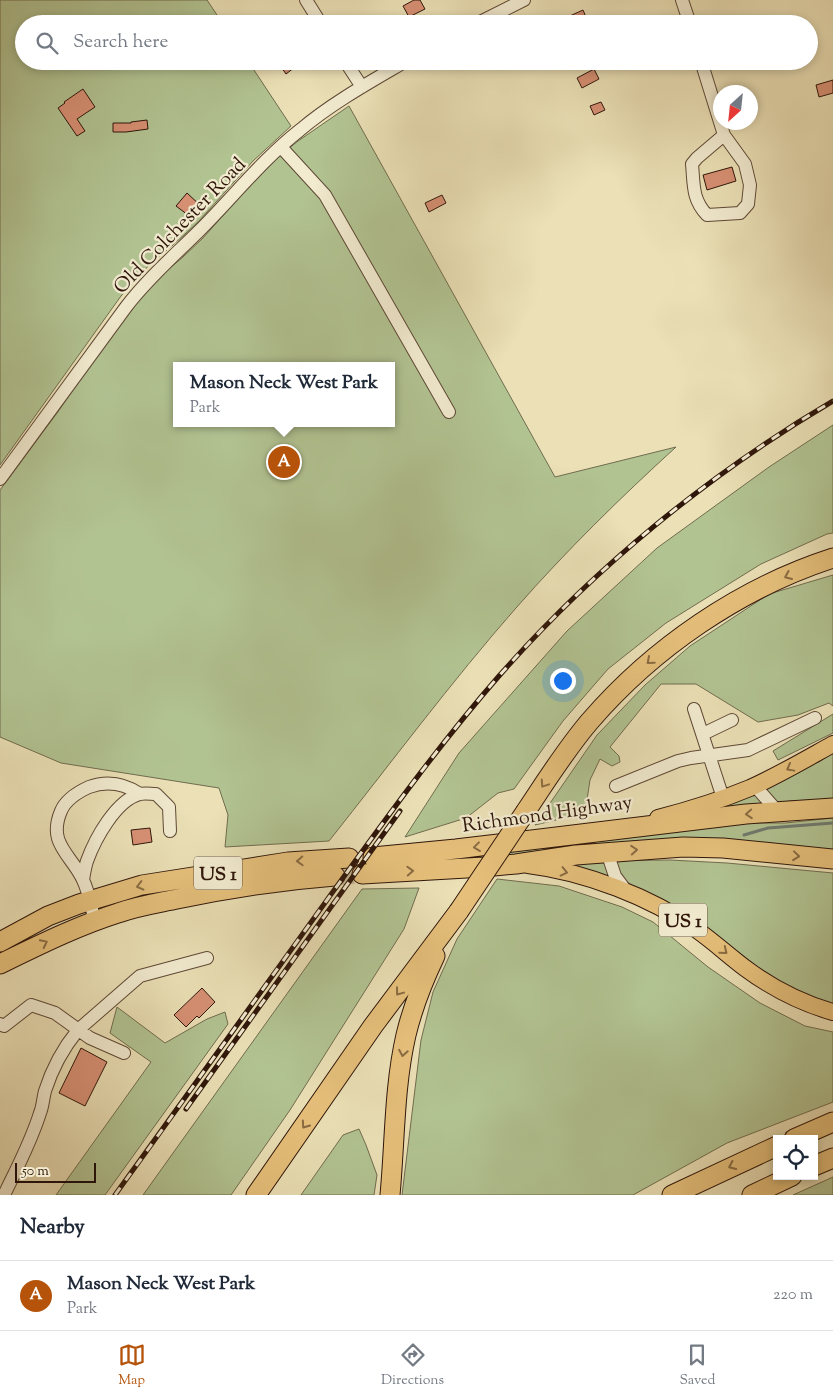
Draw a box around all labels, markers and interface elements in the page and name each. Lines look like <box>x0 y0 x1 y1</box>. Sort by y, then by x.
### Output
search box <box>15 15 818 70</box>
icon: search <box>33 29 61 57</box>
text: Search here <box>73 29 168 56</box>
north arrow <box>713 85 758 130</box>
street label: Old Colchester Road <box>108 152 254 302</box>
popup <box>173 362 395 427</box>
text: Mason Neck West Park <box>190 370 378 397</box>
text: Park <box>190 397 220 420</box>
pin: A <box>268 443 300 481</box>
one-way arrow <box>784 569 793 580</box>
one-way arrow <box>647 655 656 664</box>
your location <box>550 668 576 694</box>
one-way arrow <box>787 762 796 772</box>
one-way arrow <box>541 778 550 787</box>
street label: Richmond Highway <box>460 789 634 842</box>
one-way arrow <box>745 808 753 819</box>
one-way arrow <box>472 841 480 852</box>
one-way arrow <box>630 845 638 856</box>
one-way arrow <box>792 850 800 861</box>
road number: US 1 <box>194 856 242 890</box>
one-way arrow <box>296 856 304 866</box>
one-way arrow <box>407 866 415 877</box>
one-way arrow <box>559 866 568 877</box>
one-way arrow <box>135 880 144 891</box>
road number: US 1 <box>659 904 707 936</box>
one-way arrow <box>39 939 48 949</box>
one-way arrow <box>718 946 727 955</box>
one-way arrow <box>396 986 404 995</box>
one-way arrow <box>398 1049 408 1057</box>
one-way arrow <box>302 1119 311 1128</box>
map controls <box>773 1135 818 1180</box>
button: locate <box>773 1135 818 1180</box>
scale bar <box>15 1160 96 1183</box>
one-way arrow <box>728 1160 737 1171</box>
text: 50 m <box>22 1162 49 1182</box>
text: Nearby <box>20 1213 85 1243</box>
text: Mason Neck West Park <box>67 1271 255 1298</box>
text: A <box>30 1284 43 1307</box>
text: 220 m <box>773 1284 813 1307</box>
text: Park <box>67 1298 98 1321</box>
tab: Map <box>118 1341 146 1391</box>
tab: Directions <box>381 1341 444 1391</box>
tab: Saved <box>679 1341 715 1391</box>

